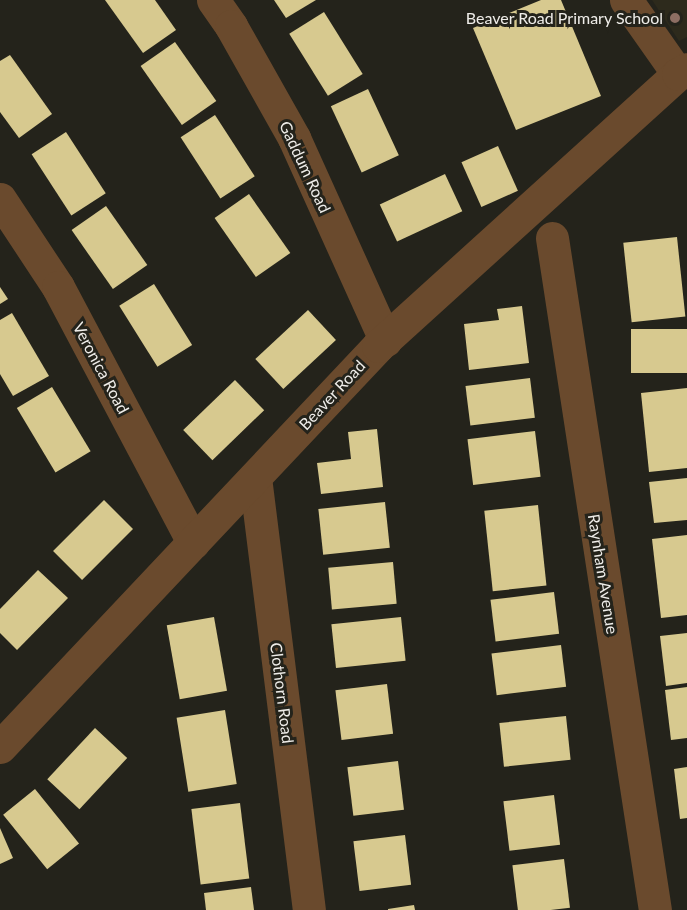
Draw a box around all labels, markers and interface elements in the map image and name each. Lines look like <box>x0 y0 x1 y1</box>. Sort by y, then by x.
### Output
place label: Beaver Road Primary School <box>465 8 663 28</box>
marker: Beaver Road Primary School <box>668 11 682 25</box>
street label: Gaddum Road <box>275 118 335 216</box>
street label: Veronica Road <box>69 319 133 417</box>
street label: Beaver Road <box>295 356 369 434</box>
street label: Raynham Avenue <box>584 512 622 636</box>
street label: Clothorn Road <box>266 641 298 745</box>

